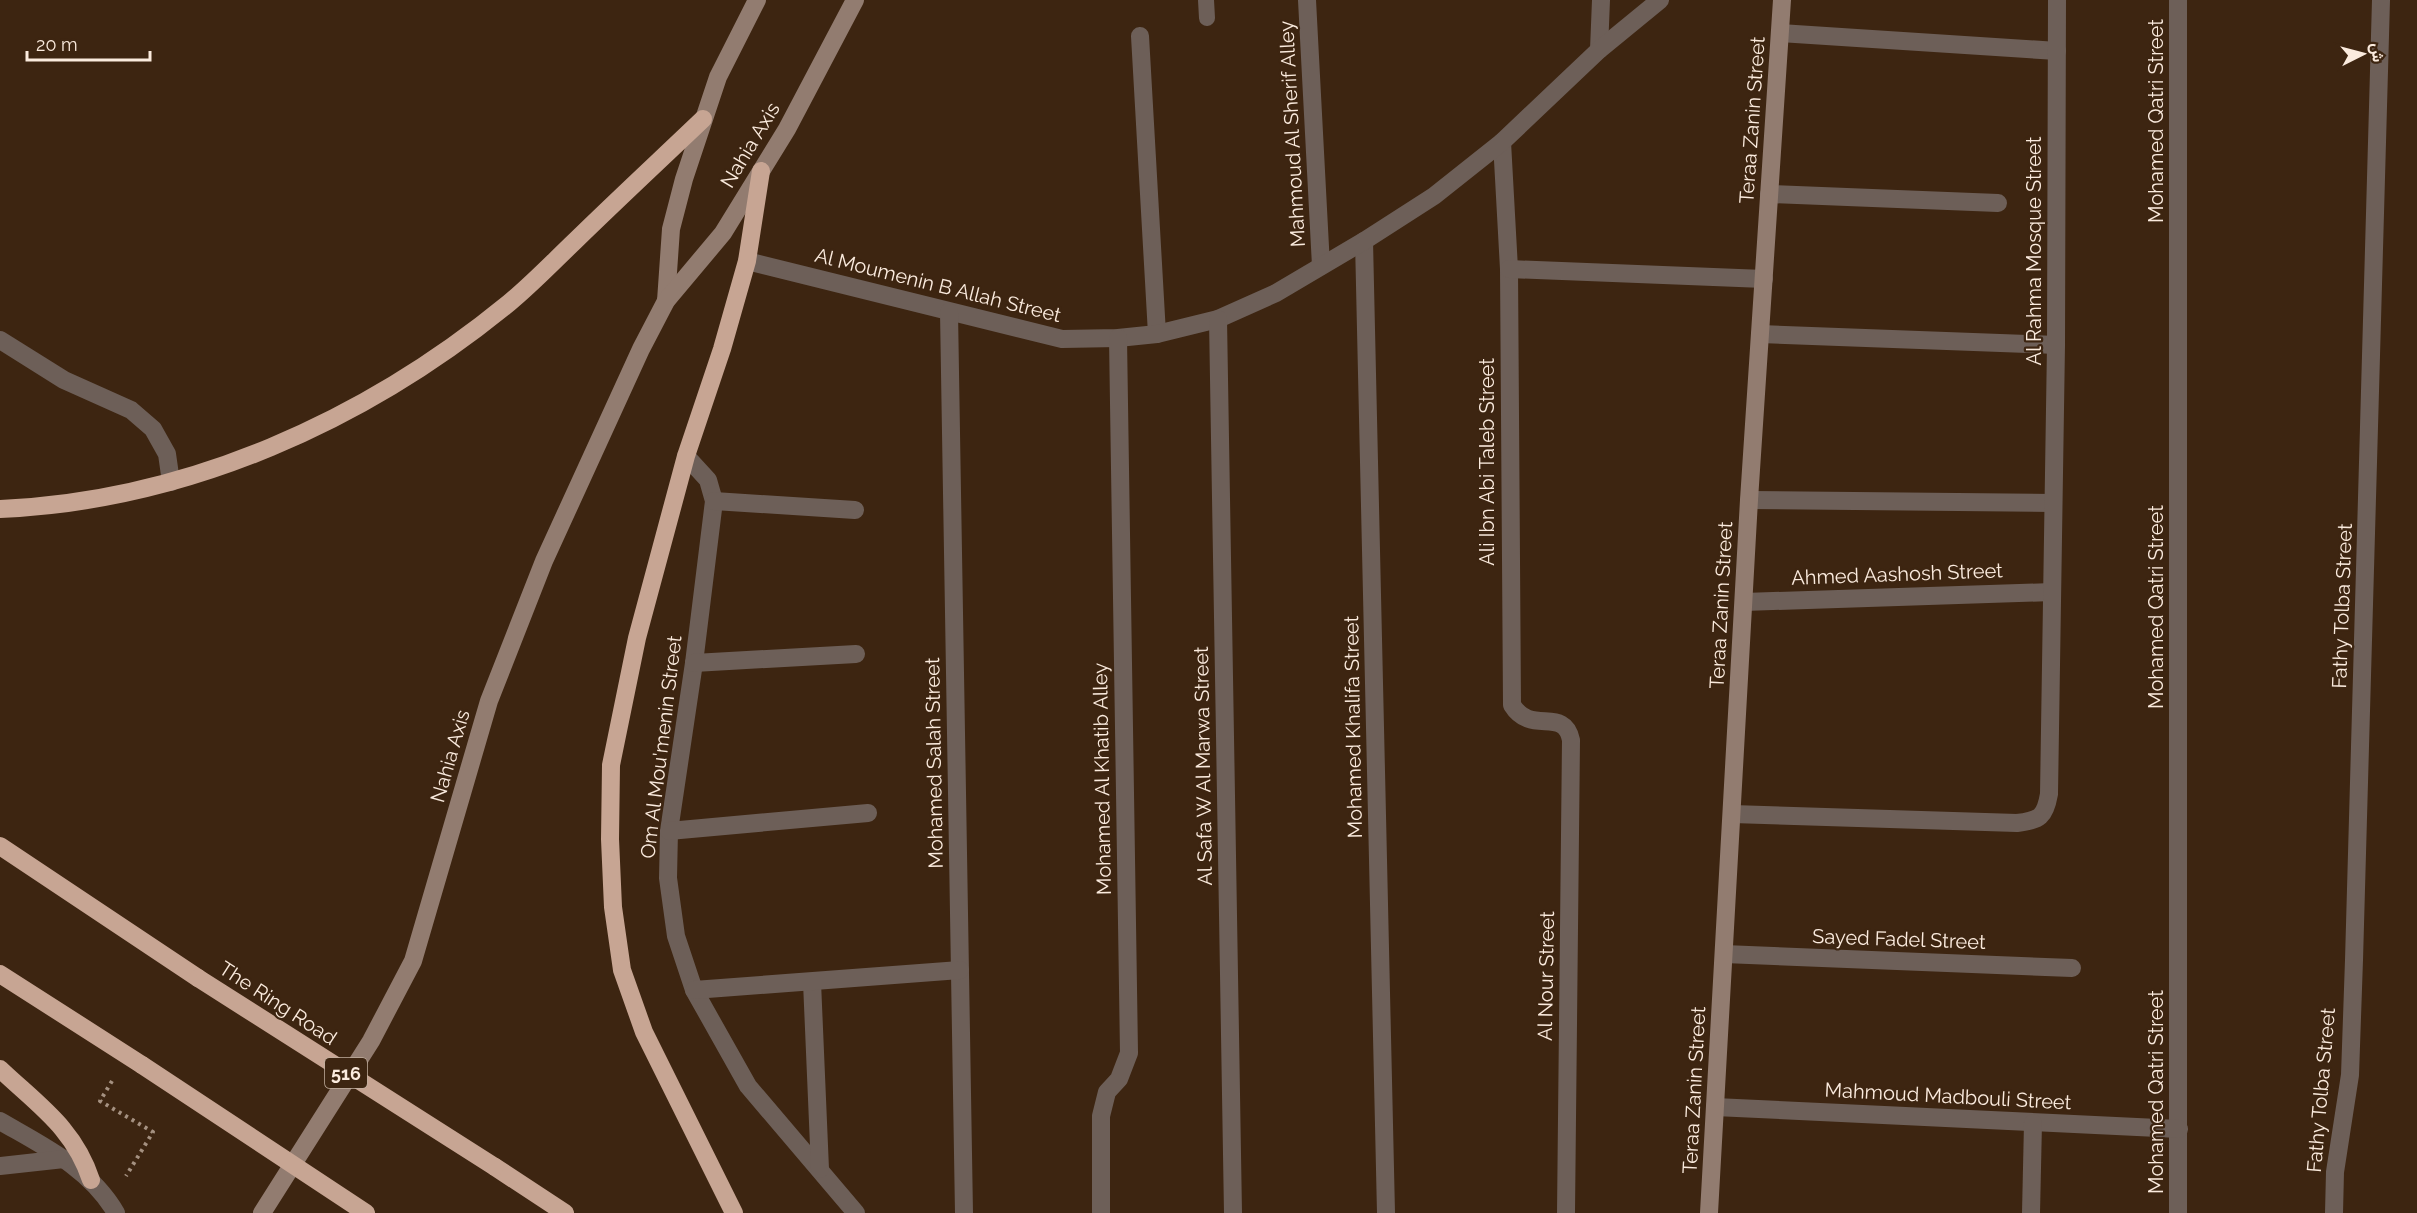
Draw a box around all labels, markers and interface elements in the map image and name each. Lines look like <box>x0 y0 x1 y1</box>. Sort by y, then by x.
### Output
street label: Mohamed Qatri Street <box>2144 19 2168 223</box>
street label: Mahmoud Al Sherif Alley <box>1274 20 1310 248</box>
scale bar <box>27 24 150 62</box>
north arrow <box>2333 24 2393 84</box>
text: 20 m <box>36 34 78 55</box>
street label: Teraa Zanin Street <box>1734 35 1770 204</box>
text: ش <box>2367 42 2388 63</box>
street label: Nahia Axis <box>715 98 785 192</box>
street label: Al Rahma Mosque Street <box>2022 136 2046 365</box>
street label: Al Moumenin B Allah Street <box>812 243 1064 327</box>
street label: Ali Ibn Abi Taleb Street <box>1475 358 1499 566</box>
street label: Mohamed Qatri Street <box>2144 505 2168 709</box>
street label: Teraa Zanin Street <box>1705 521 1737 689</box>
street label: Fathy Tolba Street <box>2327 523 2357 689</box>
street label: Ahmed Aashosh Street <box>1791 558 2003 590</box>
street label: Mohamed Khalifa Street <box>1339 615 1367 839</box>
street label: Om Al Mou'menin Street <box>635 634 687 860</box>
street label: Al Safa W Al Marwa Street <box>1189 646 1217 886</box>
street label: Mohamed Salah Street <box>920 657 948 869</box>
street label: Mohamed Al Khatib Alley <box>1088 663 1116 895</box>
street label: Nahia Axis <box>425 707 475 805</box>
street label: Al Nour Street <box>1533 911 1559 1041</box>
street label: Sayed Fadel Street <box>1812 924 1986 954</box>
street label: The Ring Road <box>215 956 341 1050</box>
street label: Mohamed Qatri Street <box>2144 990 2168 1194</box>
street label: Teraa Zanin Street <box>1678 1006 1710 1174</box>
street label: Fathy Tolba Street <box>2302 1006 2340 1173</box>
road number: 516 <box>325 1058 367 1088</box>
street label: Mahmoud Madbouli Street <box>1824 1078 2072 1114</box>

